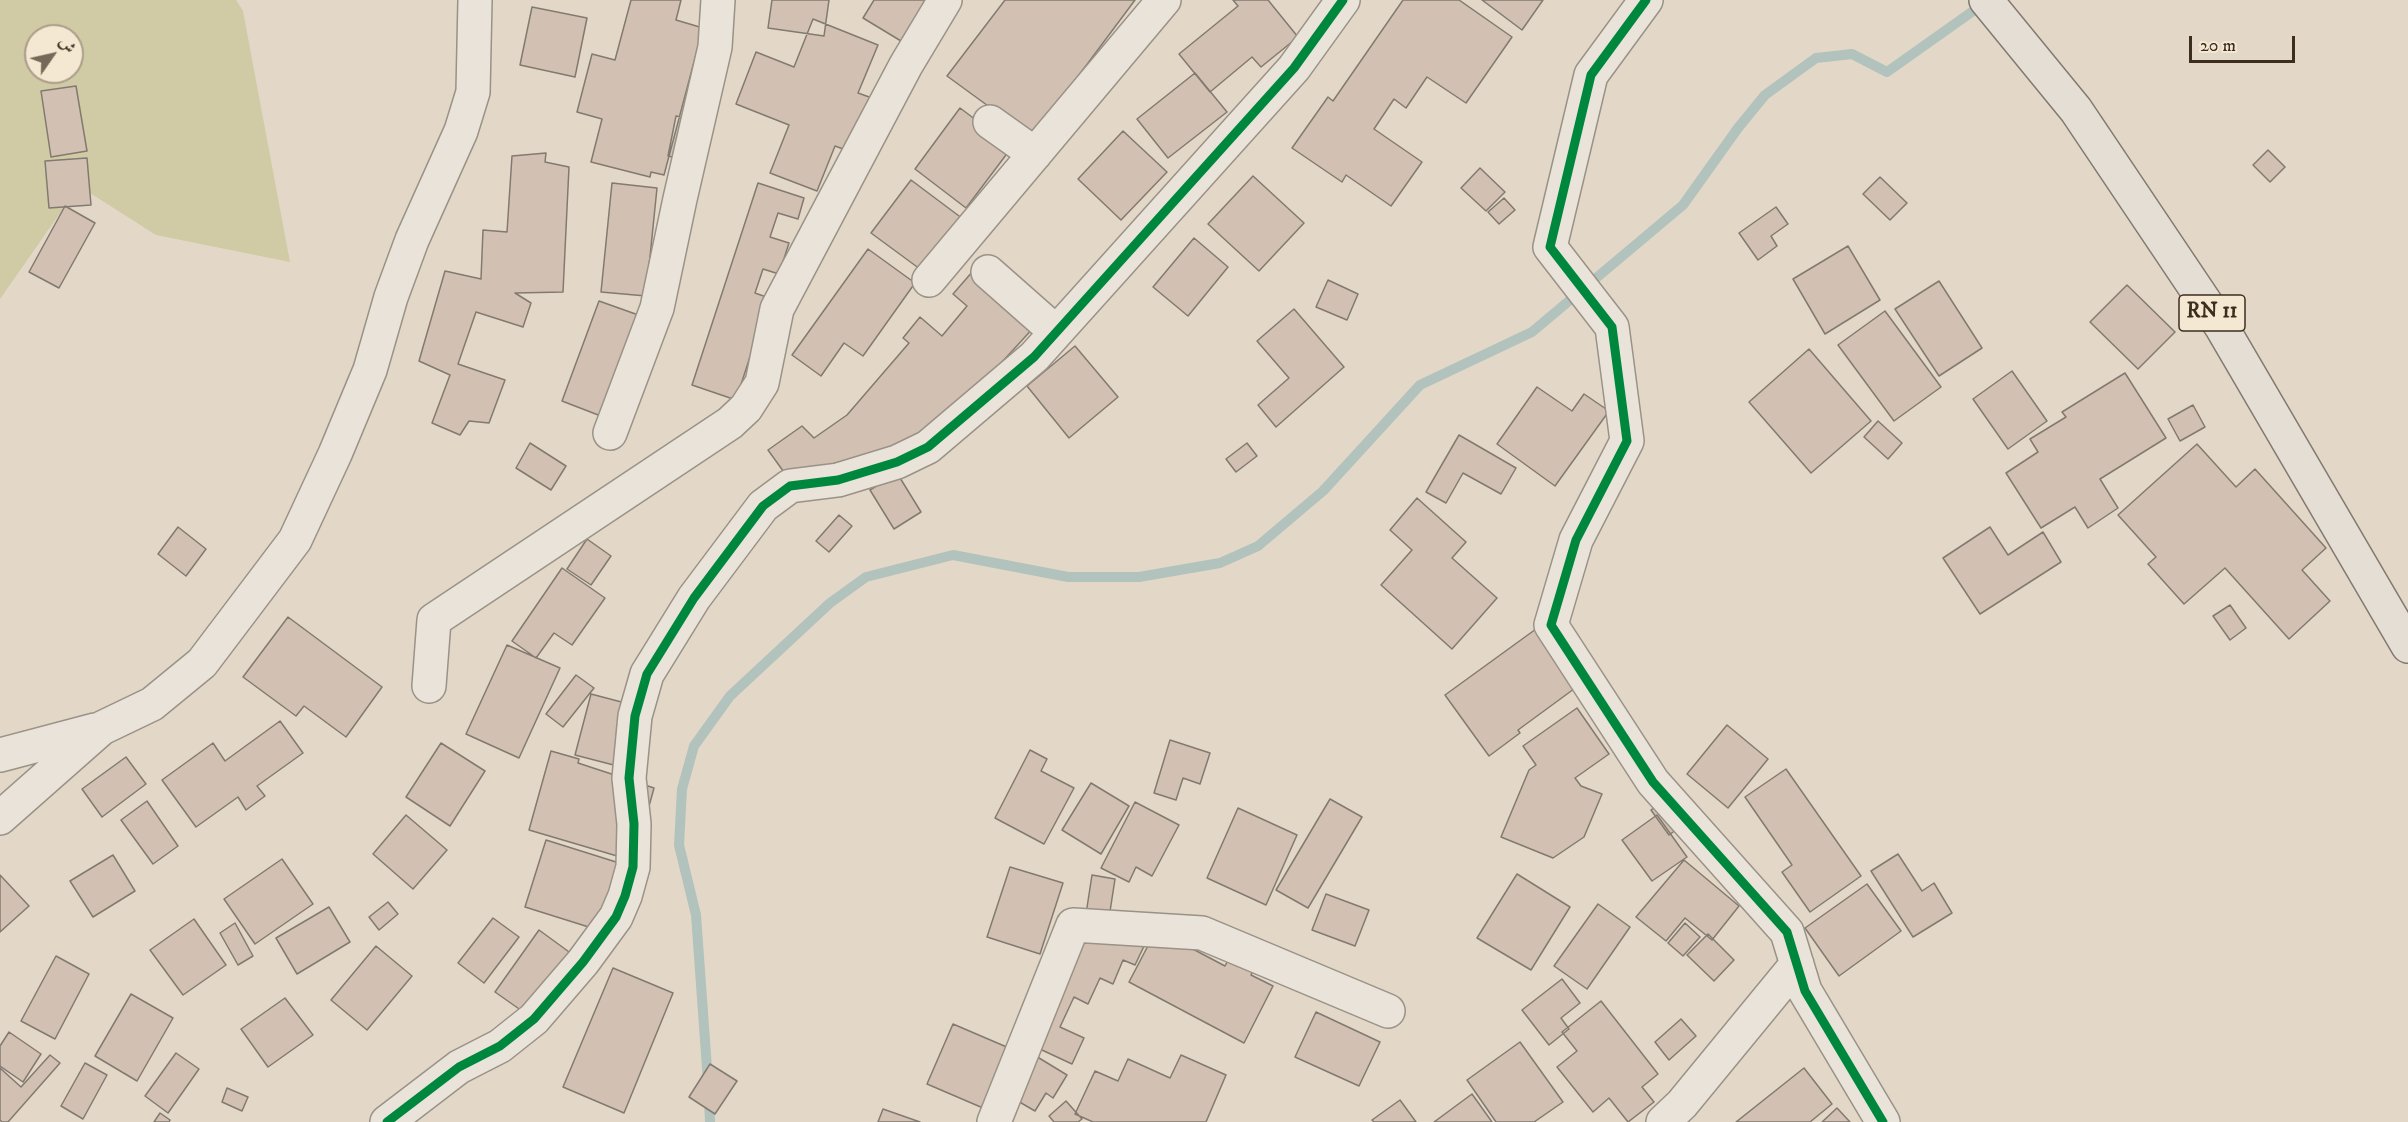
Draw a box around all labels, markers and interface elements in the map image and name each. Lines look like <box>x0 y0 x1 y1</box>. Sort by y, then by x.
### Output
north arrow <box>24 24 84 84</box>
scale bar <box>2192 24 2298 62</box>
text: ش <box>55 33 80 57</box>
text: 20 m <box>2200 35 2236 57</box>
road number: RN 11 <box>2179 295 2245 331</box>

